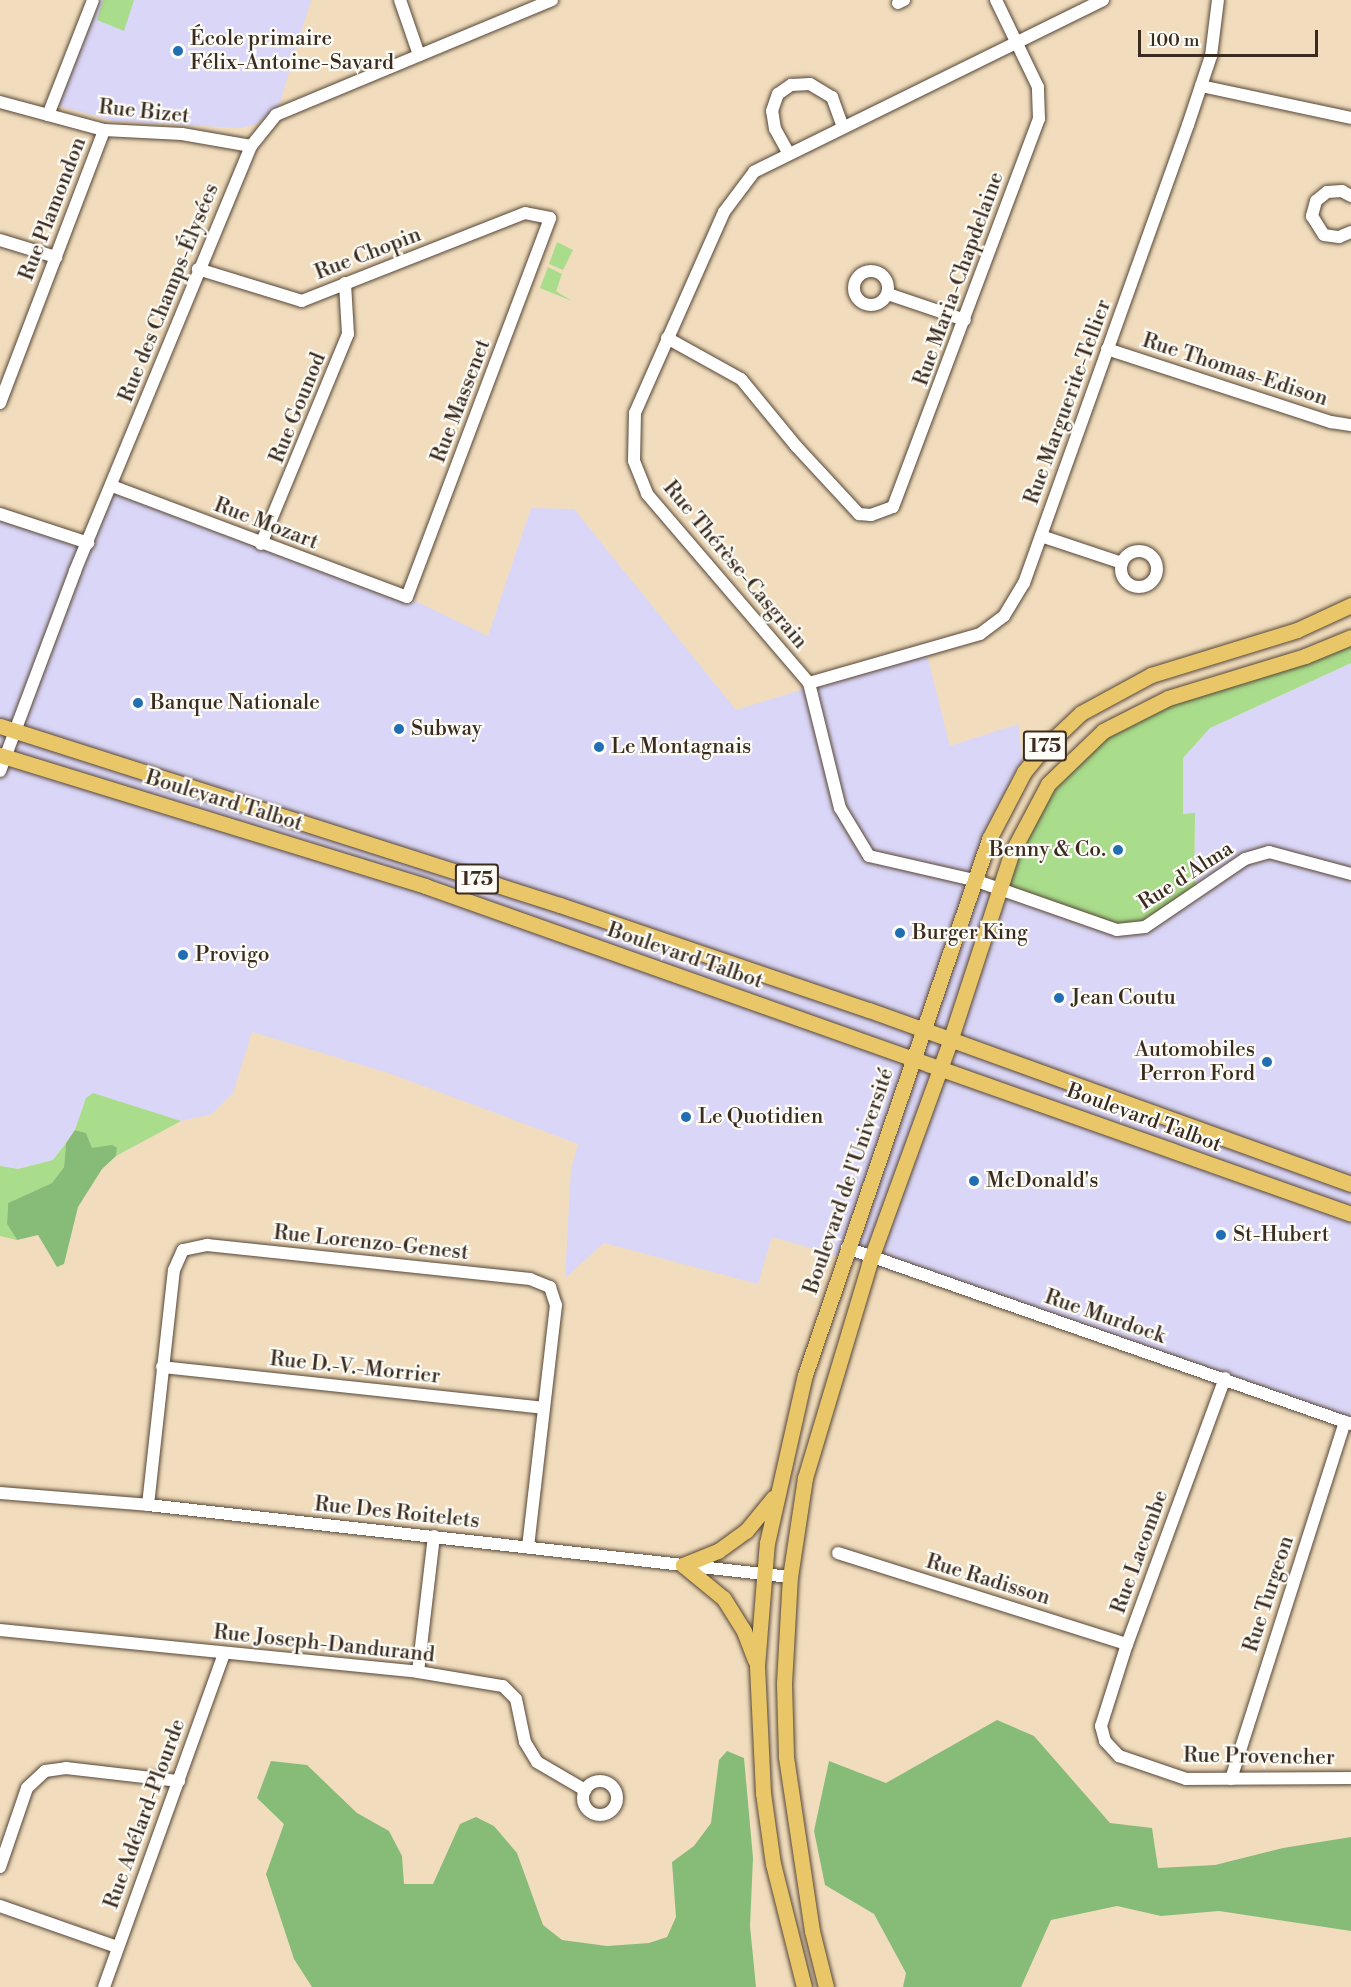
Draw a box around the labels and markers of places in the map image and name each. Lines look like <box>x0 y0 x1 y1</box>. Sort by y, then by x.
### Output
place label: École primaire Félix-Antoine-Savard <box>190 26 394 76</box>
marker: École primaire Félix-Antoine-Savard <box>171 44 185 58</box>
place label: Banque Nationale <box>150 690 320 716</box>
marker: Banque Nationale <box>131 696 145 710</box>
place label: Subway <box>411 716 482 742</box>
marker: Subway <box>392 722 406 736</box>
place label: Le Montagnais <box>611 734 751 760</box>
marker: Le Montagnais <box>592 740 606 754</box>
place label: Benny & Co. <box>989 837 1106 863</box>
marker: Benny & Co. <box>1111 843 1125 857</box>
place label: Burger King <box>912 920 1028 946</box>
marker: Burger King <box>893 926 907 940</box>
place label: Provigo <box>195 942 270 968</box>
marker: Provigo <box>176 948 190 962</box>
place label: Jean Coutu <box>1071 985 1176 1011</box>
marker: Jean Coutu <box>1052 991 1066 1005</box>
place label: Automobiles Perron Ford <box>1135 1037 1255 1087</box>
marker: Automobiles Perron Ford <box>1260 1055 1274 1069</box>
place label: Le Quotidien <box>698 1104 823 1130</box>
marker: Le Quotidien <box>679 1110 693 1124</box>
place label: McDonald's <box>986 1168 1098 1194</box>
marker: McDonald's <box>967 1174 981 1188</box>
place label: St-Hubert <box>1233 1222 1329 1248</box>
marker: St-Hubert <box>1214 1228 1228 1242</box>

